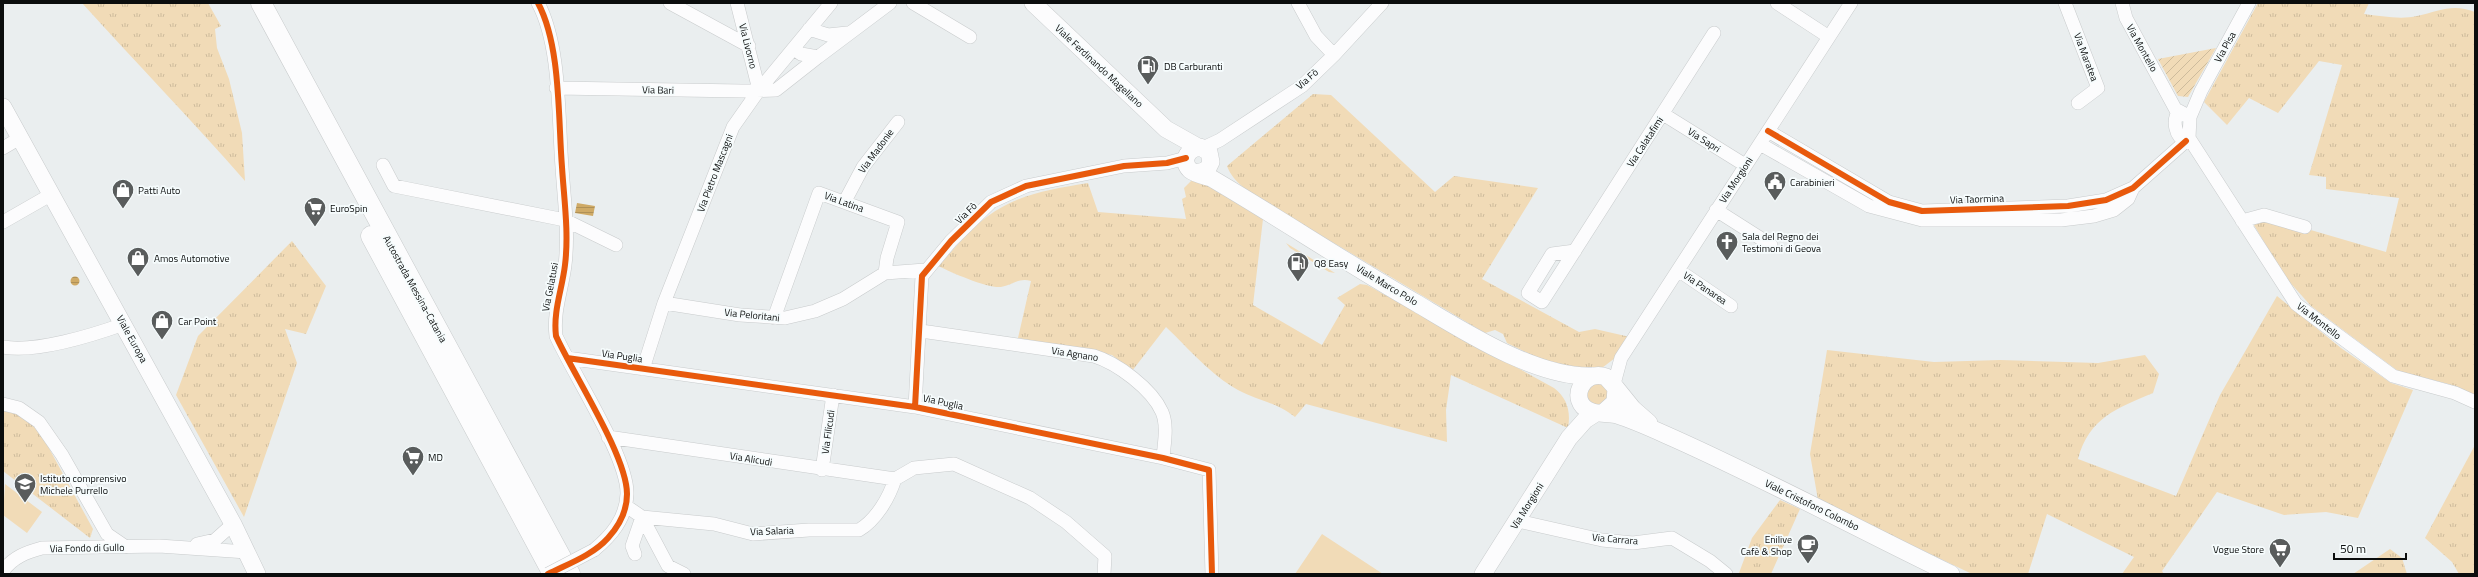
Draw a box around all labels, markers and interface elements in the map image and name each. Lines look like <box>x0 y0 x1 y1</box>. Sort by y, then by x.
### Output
street label: Viale Ferdinando Magellano <box>1051 21 1147 111</box>
street label: Via Montello <box>2123 21 2161 75</box>
street label: Via Livorno <box>735 22 761 70</box>
street label: Via Pisa <box>2210 29 2240 65</box>
street label: Via Maratea <box>2070 31 2102 83</box>
fuel station icon: DB Carburanti <box>1135 53 1161 86</box>
place label: DB Carburanti <box>1164 59 1223 74</box>
street label: Via Fò <box>1292 65 1322 93</box>
street label: Via Bari <box>642 82 674 98</box>
street label: Via Calatafimi <box>1623 114 1667 170</box>
street label: Via Sapri <box>1685 124 1723 156</box>
street label: Via Madonie <box>855 126 897 176</box>
street label: Via Pietro Mascagni <box>693 132 737 214</box>
street label: Via Morgioni <box>1715 154 1757 206</box>
public building icon: Carabinieri <box>1762 169 1788 202</box>
place label: Carabinieri <box>1790 175 1835 190</box>
shop icon: Patti Auto <box>110 177 136 210</box>
place label: Patti Auto <box>138 183 180 198</box>
street label: Via Latina <box>822 188 866 216</box>
street label: Via Taormina <box>1950 191 2004 207</box>
supermarket icon: EuroSpin <box>302 195 328 228</box>
street label: Via Fò <box>952 199 980 227</box>
place label: EuroSpin <box>330 201 368 216</box>
church icon: Sala del Regno dei Testimoni di Geova <box>1714 229 1740 262</box>
place label: Sala del Regno dei Testimoni di Geova <box>1742 229 1821 256</box>
street label: Autostrada Messina-Catania <box>379 233 451 345</box>
shop icon: Amos Automotive <box>125 245 151 278</box>
fuel station icon: Q8 Easy <box>1285 250 1311 283</box>
place label: Amos Automotive <box>154 251 230 266</box>
place label: Q8 Easy <box>1314 256 1349 271</box>
street label: Via Gelatusi <box>538 261 562 313</box>
street label: Viale Marco Polo <box>1353 261 1421 309</box>
street label: Via Panarea <box>1680 268 1730 308</box>
street label: Via Montello <box>2294 299 2344 343</box>
street label: Via Peloritani <box>724 305 780 325</box>
shop icon: Car Point <box>149 308 175 341</box>
street label: Viale Europa <box>113 313 151 365</box>
place label: Car Point <box>178 314 217 329</box>
street label: Via Agnano <box>1050 343 1100 365</box>
street label: Via Puglia <box>601 346 643 366</box>
street label: Via Puglia <box>921 390 965 414</box>
street label: Via Filicudi <box>817 409 839 455</box>
supermarket icon: MD <box>400 444 426 477</box>
street label: Via Alicudi <box>729 448 773 470</box>
place label: MD <box>428 450 443 465</box>
school or university icon: Istituto comprensivo Michele Purrello <box>12 471 38 504</box>
place label: Istituto comprensivo Michele Purrello <box>40 471 126 498</box>
street label: Viale Cristoforo Colombo <box>1762 476 1862 534</box>
street label: Via Morgioni <box>1507 480 1547 532</box>
street label: Via Salaria <box>750 523 794 539</box>
street label: Via Carrara <box>1591 530 1639 548</box>
place label: Enilive Cafè & Shop <box>1741 532 1792 559</box>
cafe icon: Enilive Cafè & Shop <box>1795 532 1821 565</box>
scale bar <box>2334 535 2406 561</box>
supermarket icon: Vogue Store <box>2267 536 2293 569</box>
text: 50 m <box>2340 539 2366 558</box>
street label: Via Fondo di Gullo <box>49 540 125 556</box>
place label: Vogue Store <box>2213 542 2264 557</box>

